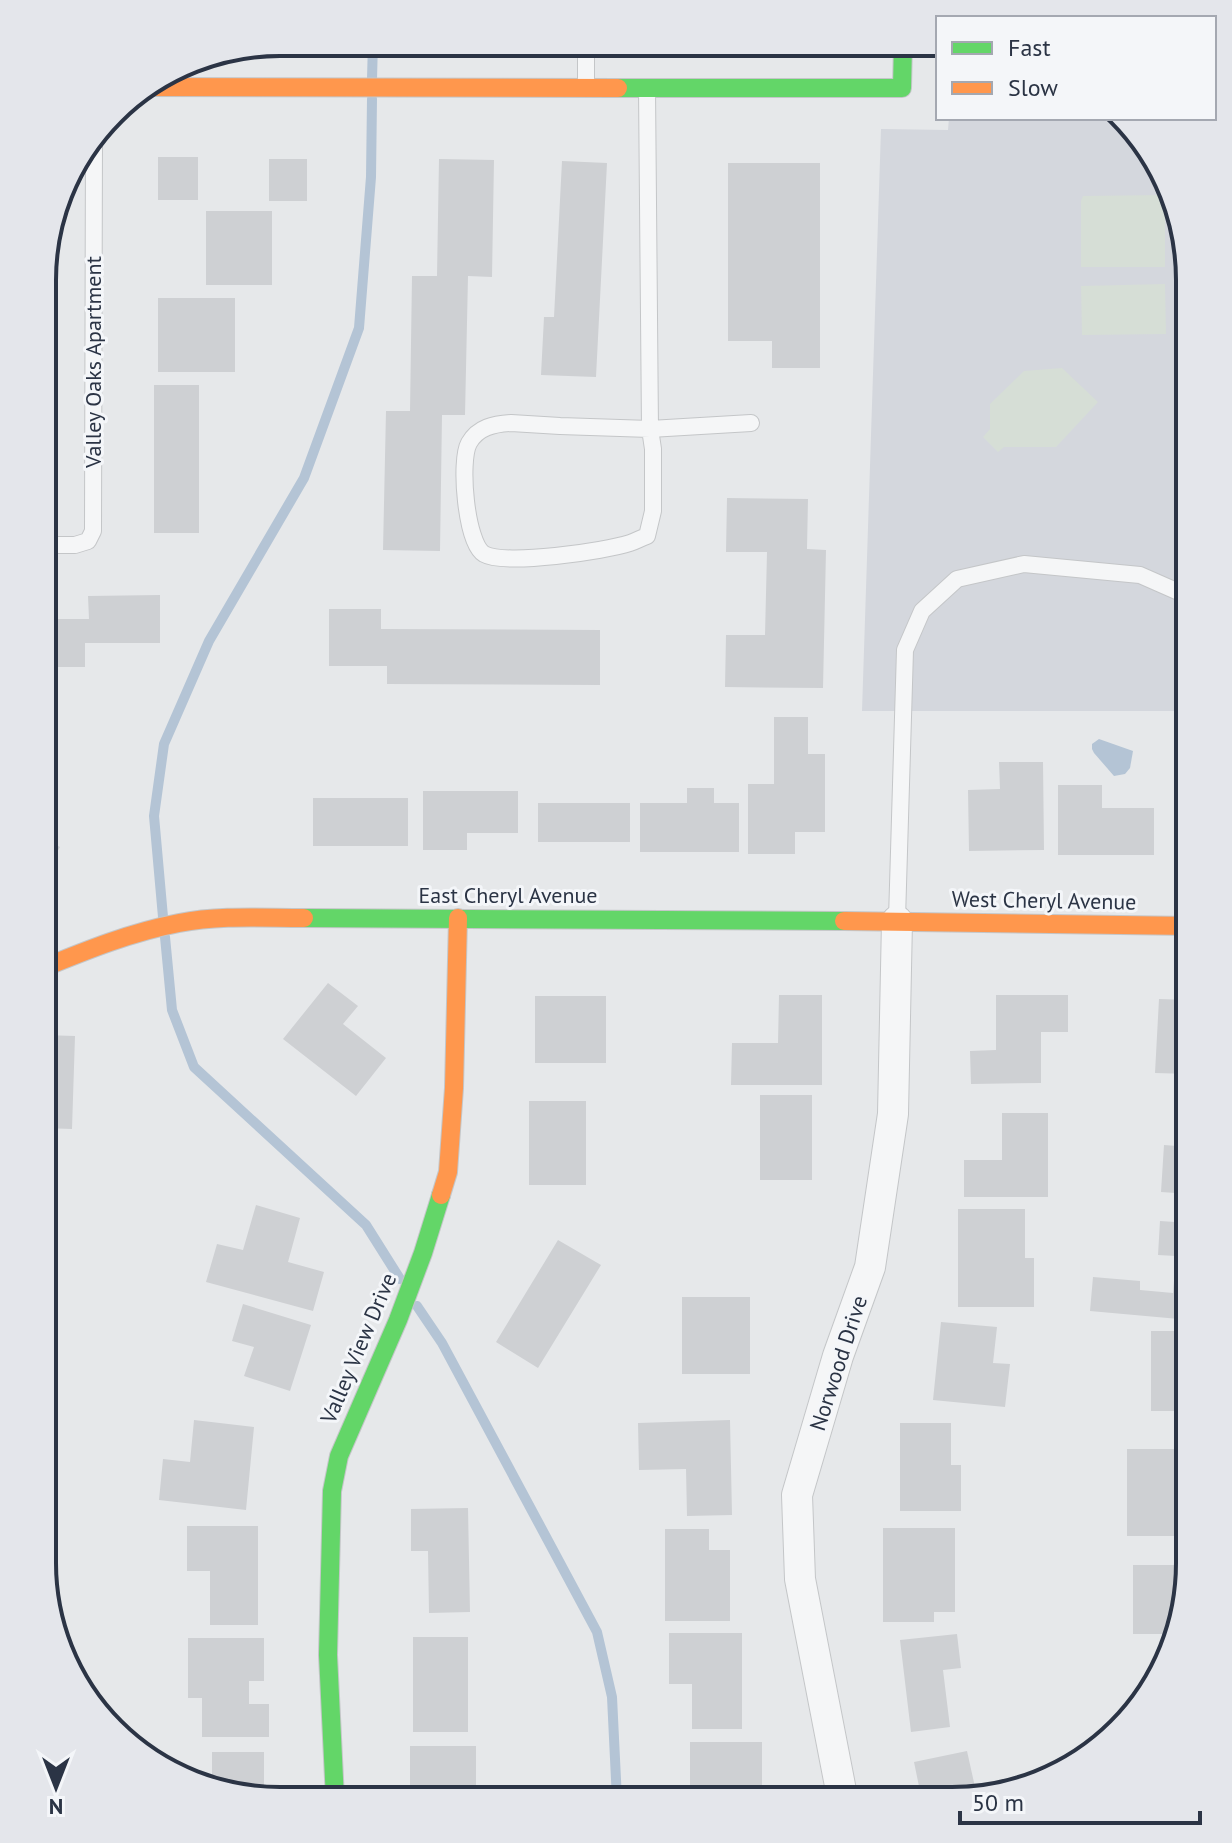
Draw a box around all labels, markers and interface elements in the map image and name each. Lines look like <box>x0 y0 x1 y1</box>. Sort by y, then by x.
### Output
legend <box>936 16 1216 120</box>
text: Fast <box>1008 32 1051 63</box>
text: Slow <box>1008 72 1058 103</box>
street label: Valley Oaks Apartment <box>79 256 107 469</box>
street label: East Cheryl Avenue <box>418 881 598 909</box>
street label: West Cheryl Avenue <box>951 884 1137 916</box>
street label: Valley View Drive <box>313 1269 402 1428</box>
street label: Norwood Drive <box>803 1292 873 1434</box>
north arrow <box>16 1747 96 1827</box>
scale bar <box>960 1775 1200 1825</box>
text: 50 m <box>972 1787 1024 1818</box>
text: N <box>49 1793 63 1821</box>

